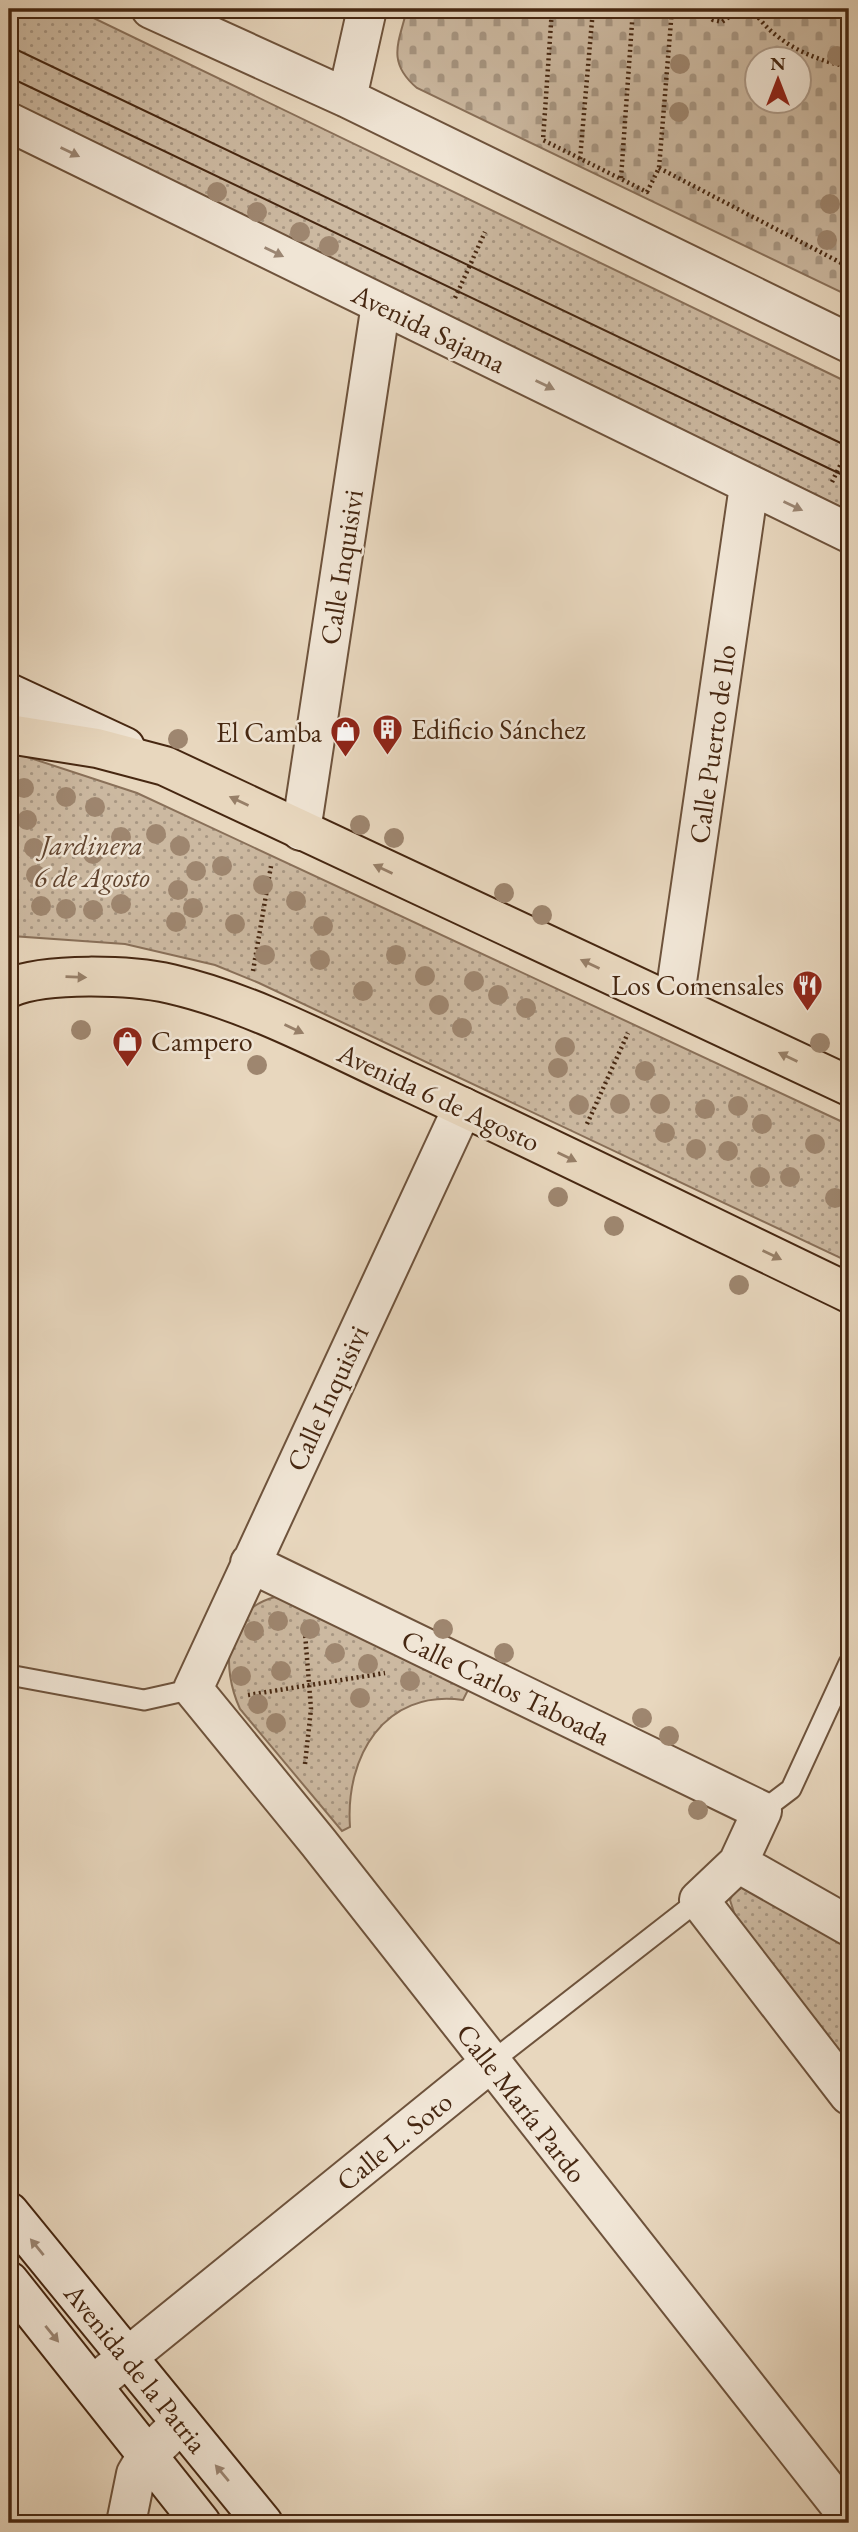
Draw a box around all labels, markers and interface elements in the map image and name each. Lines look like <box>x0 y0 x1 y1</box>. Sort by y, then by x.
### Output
north arrow <box>742 46 812 116</box>
text: N <box>770 51 786 76</box>
one-way arrow <box>60 146 80 157</box>
one-way arrow <box>264 246 284 258</box>
street label: Avenida Sajama <box>345 275 513 381</box>
one-way arrow <box>535 379 555 390</box>
street label: Calle Inquisivi <box>311 487 371 647</box>
one-way arrow <box>783 501 803 512</box>
street label: Calle Puerto de Ilo <box>680 642 744 846</box>
place label: Edificio Sánchez <box>411 711 586 747</box>
building icon: Edificio Sánchez <box>371 712 405 756</box>
place label: El Camba <box>216 714 323 750</box>
shop icon: El Camba <box>328 715 362 759</box>
one-way arrow <box>229 796 249 807</box>
park label: Jardinera 6 de Agosto <box>34 827 150 895</box>
one-way arrow <box>373 863 393 875</box>
one-way arrow <box>580 958 600 969</box>
place label: Los Comensales <box>611 967 784 1003</box>
restaurant icon: Los Comensales <box>790 968 824 1012</box>
one-way arrow <box>65 972 87 983</box>
place label: Campero <box>151 1023 253 1059</box>
one-way arrow <box>284 1023 304 1035</box>
shop icon: Campero <box>111 1024 145 1068</box>
street label: Avenida 6 de Agosto <box>331 1034 546 1160</box>
one-way arrow <box>778 1051 798 1062</box>
one-way arrow <box>557 1151 577 1163</box>
one-way arrow <box>762 1250 782 1261</box>
street label: Calle Inquisivi <box>278 1319 376 1477</box>
street label: Calle Carlos Taboada <box>396 1621 617 1753</box>
street label: Calle María Pardo <box>449 2016 595 2190</box>
street label: Calle L. Soto <box>329 2083 459 2199</box>
one-way arrow <box>30 2238 45 2256</box>
street label: Avenida de la Patria <box>56 2275 216 2461</box>
one-way arrow <box>44 2325 59 2343</box>
one-way arrow <box>215 2465 230 2482</box>

